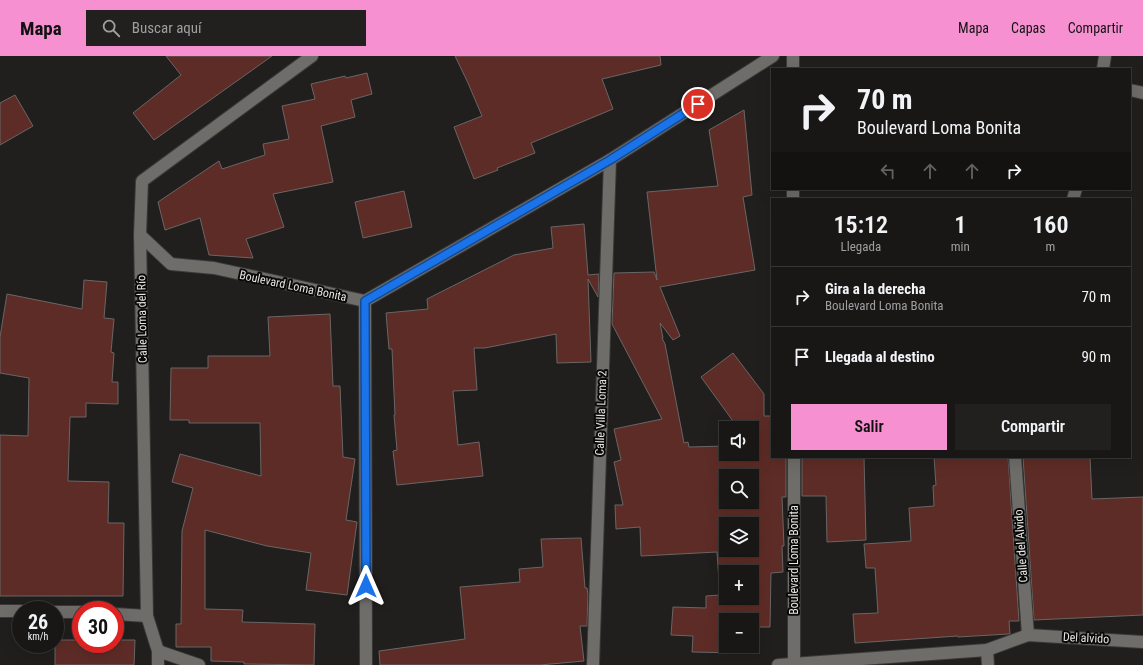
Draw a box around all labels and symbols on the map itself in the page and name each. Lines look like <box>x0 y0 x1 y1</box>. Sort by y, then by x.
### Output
pin <box>681 87 715 121</box>
street label: Boulevard Loma Bonita <box>238 268 348 304</box>
street label: Calle Loma del Río <box>134 275 150 363</box>
street label: Calle Villa Loma 2 <box>593 370 609 456</box>
street label: Boulevard Loma Bonita <box>787 505 801 615</box>
street label: Calle del Alvido <box>1011 509 1031 583</box>
position arrow <box>345 565 387 607</box>
speed limit sign: 30 <box>72 601 124 653</box>
street label: Del alvido <box>1062 630 1110 646</box>

